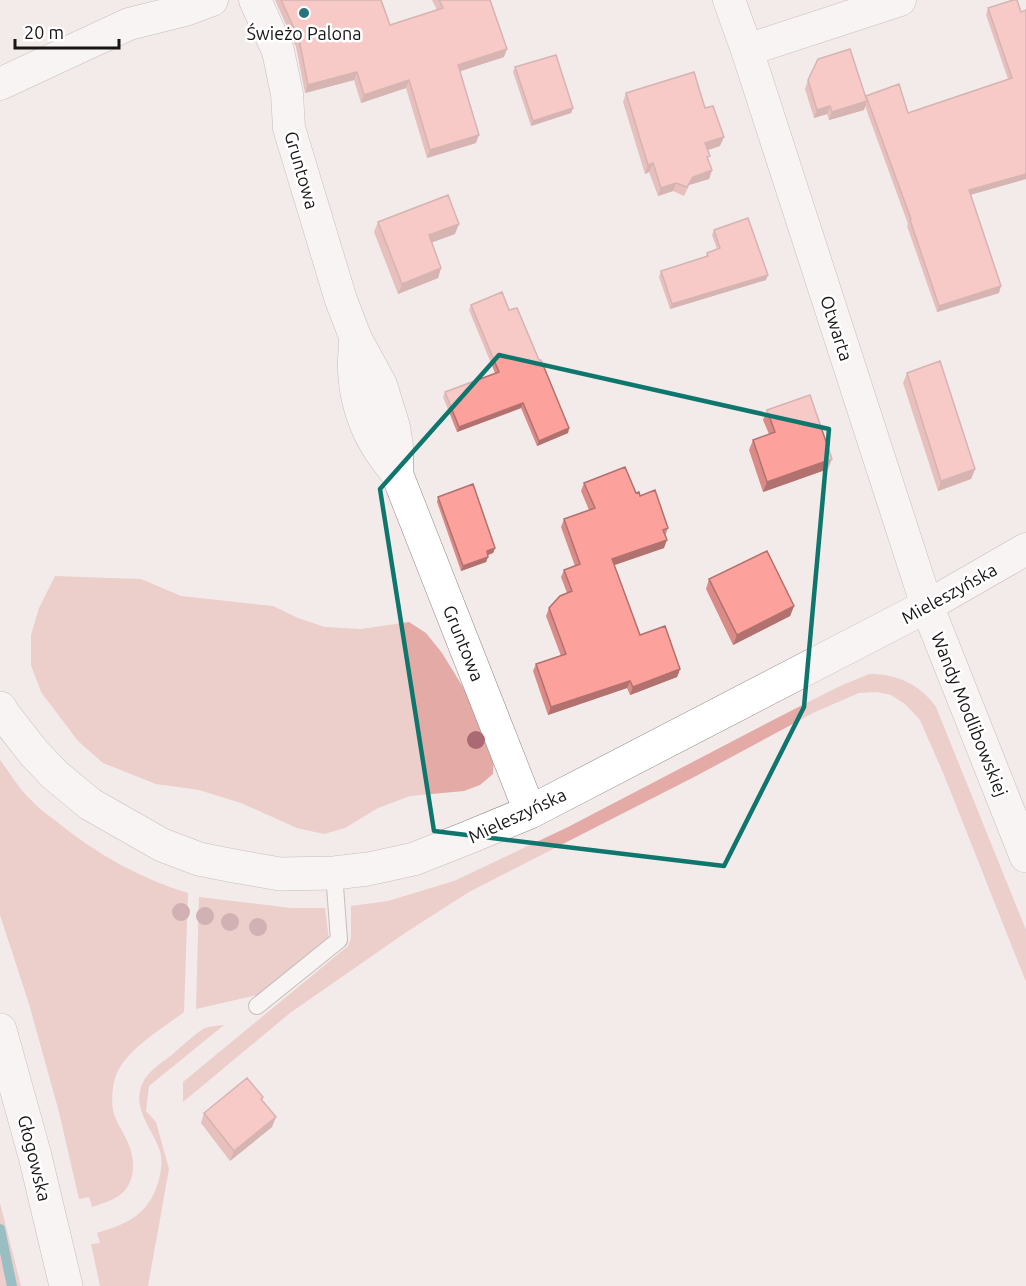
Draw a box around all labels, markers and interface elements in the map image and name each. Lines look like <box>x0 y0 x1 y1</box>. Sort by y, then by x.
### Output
marker: Świeżo Palona <box>297 6 311 20</box>
scale bar <box>15 12 118 50</box>
text: 20 m <box>24 22 64 42</box>
place label: Świeżo Palona <box>246 22 362 43</box>
street label: Gruntowa <box>281 129 323 211</box>
street label: Otwarta <box>817 293 857 363</box>
street label: Mieleszyńska <box>898 559 1000 627</box>
street label: Gruntowa <box>440 602 488 684</box>
street label: Wandy Modlibowskiej <box>928 629 1012 799</box>
street label: Mieleszyńska <box>465 784 569 846</box>
street label: Głogowska <box>15 1113 55 1203</box>

